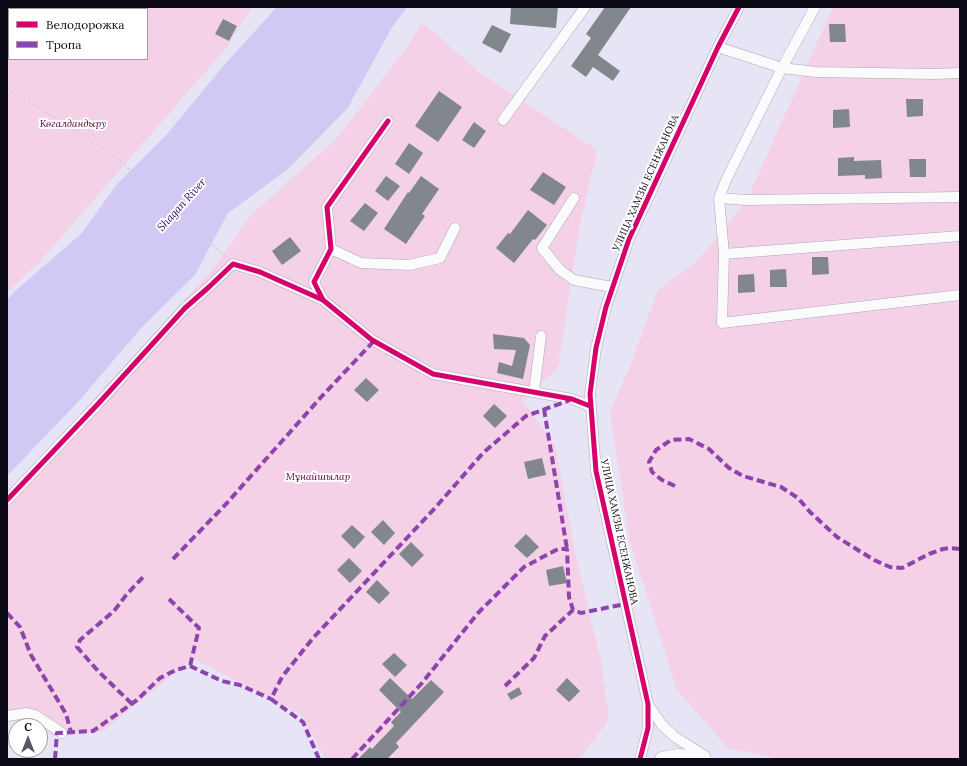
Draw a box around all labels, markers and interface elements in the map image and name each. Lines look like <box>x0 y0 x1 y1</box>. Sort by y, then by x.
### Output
legend <box>8 8 148 60</box>
text: Велодорожка <box>46 17 124 32</box>
text: Тропа <box>46 37 81 52</box>
street label: УЛИЦА ХАМЗЫ ЕСЕНЖАНОВА <box>610 113 682 253</box>
park label: Көгалдандыру <box>40 118 106 130</box>
water label: Shagan River <box>155 176 209 234</box>
street label: УЛИЦА ХАМЗЫ ЕСЕНЖАНОВА <box>598 458 640 606</box>
park label: Мұнайшылар <box>286 471 350 483</box>
north arrow <box>8 718 48 758</box>
text: С <box>24 720 32 734</box>

